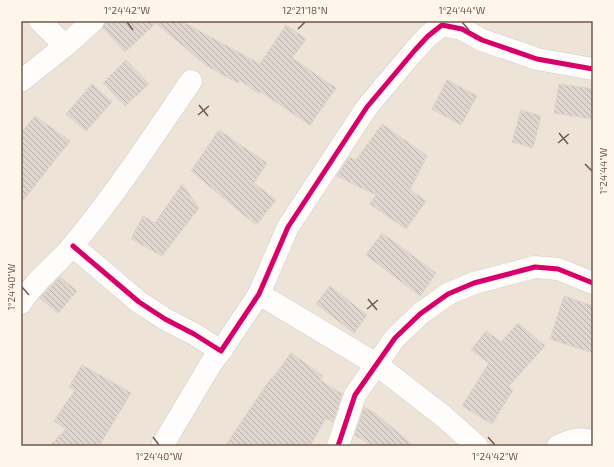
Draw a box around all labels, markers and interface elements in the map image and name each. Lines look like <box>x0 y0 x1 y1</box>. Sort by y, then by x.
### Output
text: 1°24'42"W <box>104 4 151 16</box>
text: 12°21'18"N <box>282 4 328 16</box>
text: 1°24'44"W <box>439 4 486 16</box>
text: 1°24'44"W <box>597 147 609 194</box>
text: 1°24'40"W <box>5 263 17 310</box>
text: 1°24'40"W <box>136 450 183 462</box>
text: 1°24'42"W <box>472 450 519 462</box>

